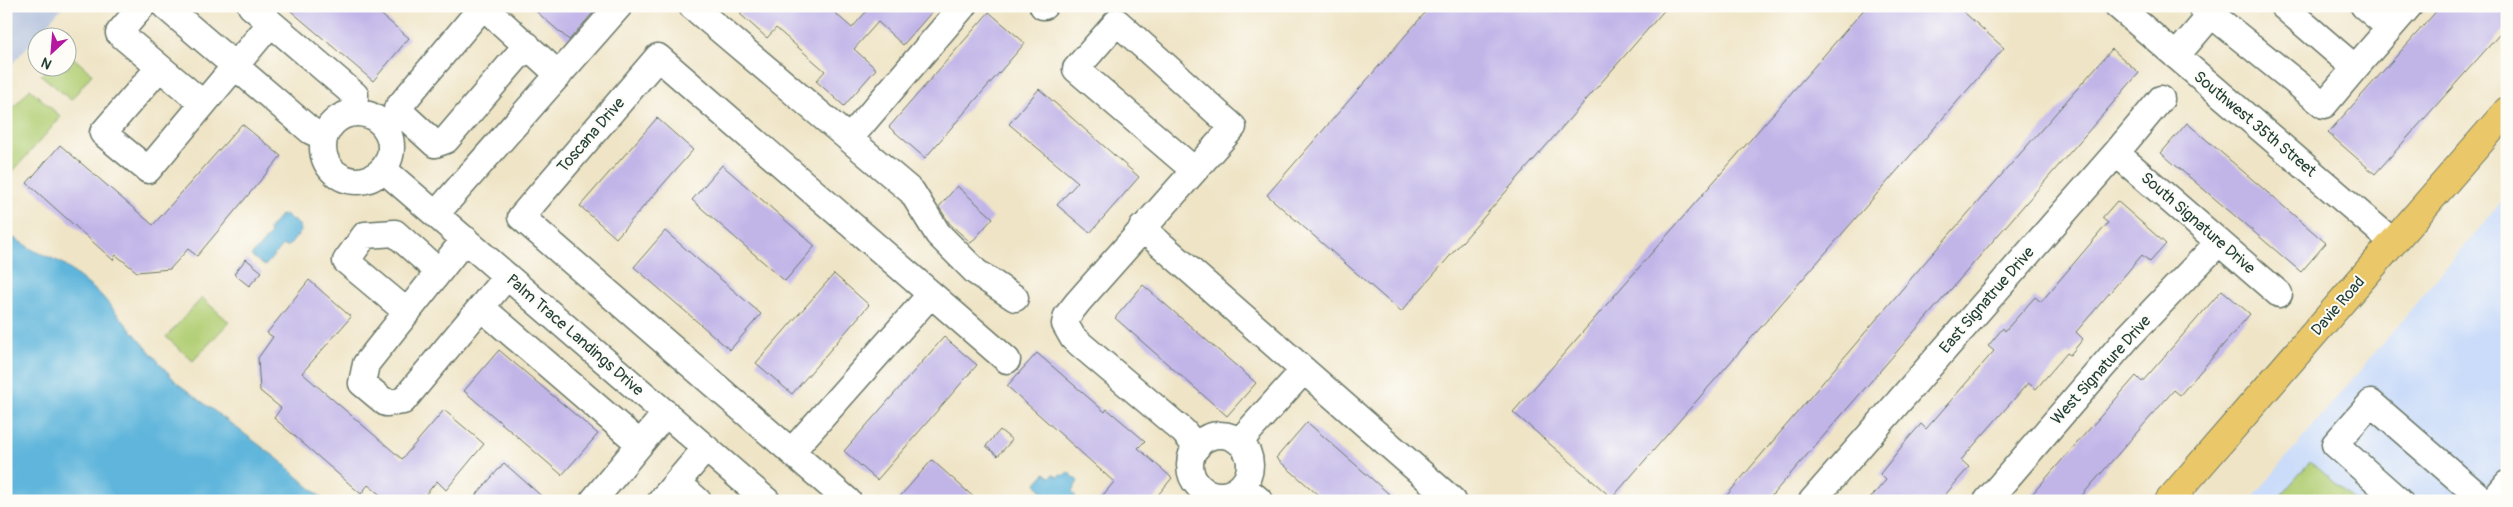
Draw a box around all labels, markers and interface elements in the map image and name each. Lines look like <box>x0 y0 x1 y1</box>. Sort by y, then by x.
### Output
north arrow <box>28 28 78 78</box>
text: N <box>39 54 55 73</box>
street label: Southwest 35th Street <box>2190 67 2321 182</box>
street label: Toscana Drive <box>553 93 629 177</box>
street label: South Signature Drive <box>2137 168 2259 278</box>
street label: East Signatrue Drive <box>1935 242 2039 357</box>
street label: Palm Trace Landings Drive <box>502 270 648 400</box>
street label: Davie Road <box>2307 272 2369 340</box>
street label: West Signature Drive <box>2047 311 2155 429</box>

